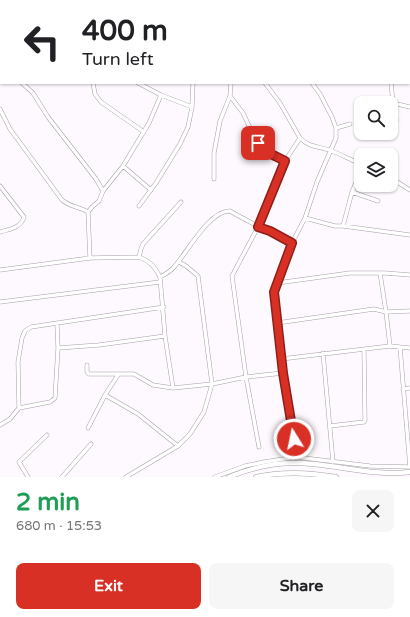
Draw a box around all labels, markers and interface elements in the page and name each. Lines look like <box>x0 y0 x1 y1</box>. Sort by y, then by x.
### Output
text: 400 m <box>82 14 168 48</box>
icon: left <box>16 16 68 68</box>
text: Turn left <box>82 48 154 70</box>
map controls <box>354 96 398 192</box>
button: search <box>354 96 398 140</box>
pin <box>241 126 275 160</box>
icon: arrive <box>247 132 269 154</box>
button: layers <box>354 148 398 192</box>
position arrow <box>273 418 315 460</box>
text: 2 min <box>16 488 80 517</box>
button: close <box>352 490 394 532</box>
text: 680 m · 15:53 <box>16 518 102 534</box>
button: Exit <box>16 563 201 609</box>
button: Share <box>209 563 394 609</box>

